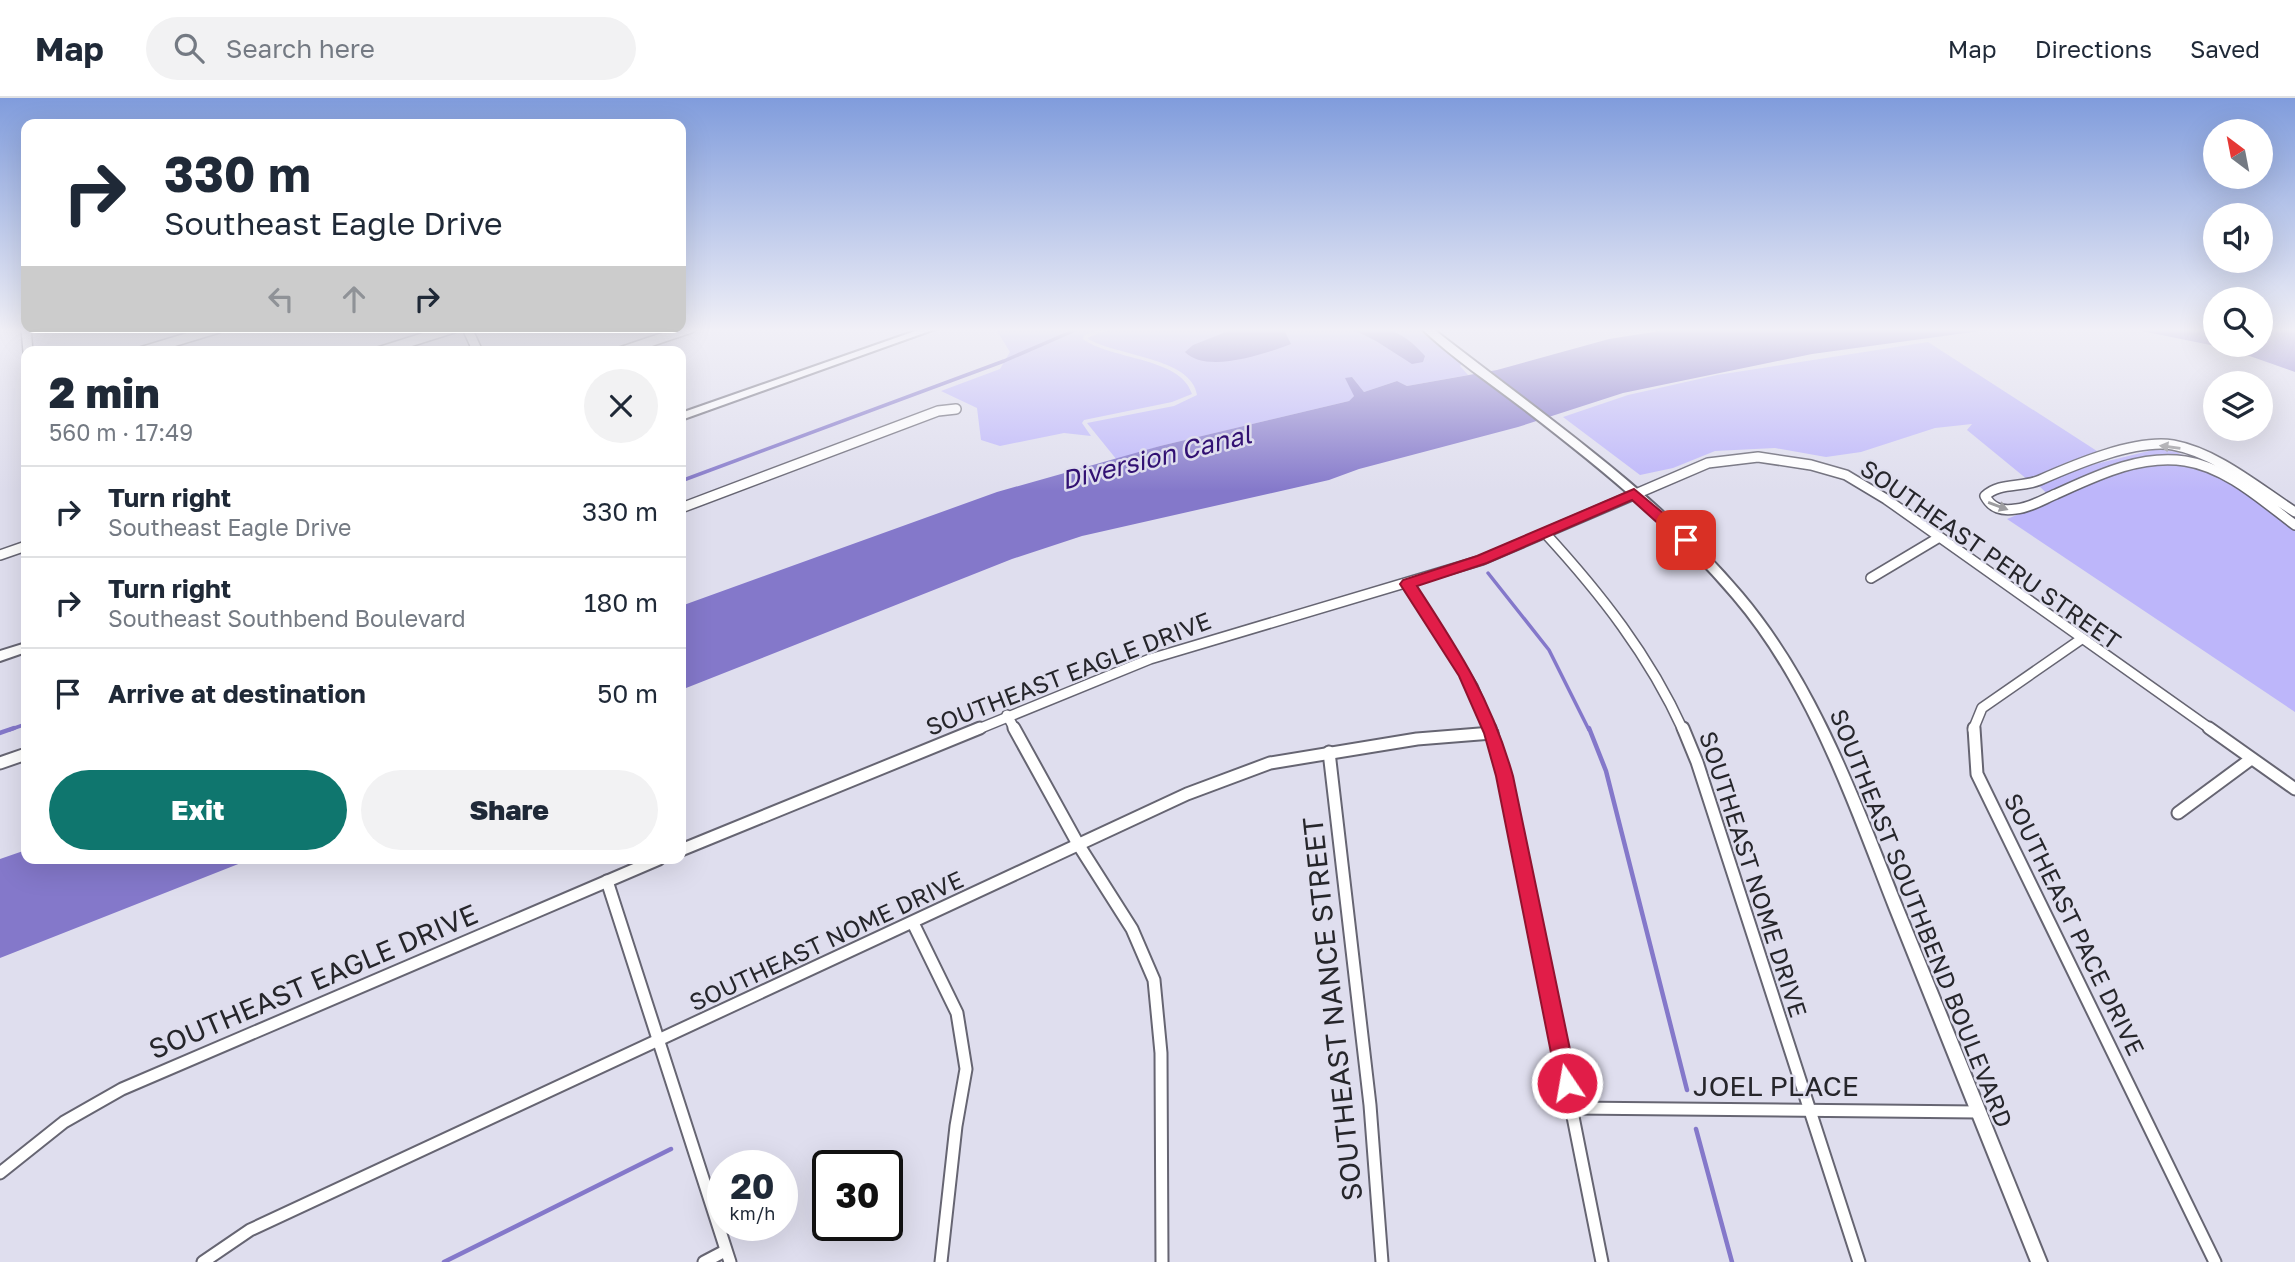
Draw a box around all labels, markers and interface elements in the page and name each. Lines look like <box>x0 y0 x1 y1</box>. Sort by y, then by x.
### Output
search box <box>146 17 636 80</box>
text: Map <box>35 29 104 68</box>
icon: search <box>170 29 208 67</box>
text: Search here <box>226 33 375 64</box>
text: Map <box>1948 34 1997 63</box>
text: Directions <box>2035 34 2152 63</box>
text: Saved <box>2190 34 2260 63</box>
north arrow <box>2203 119 2273 189</box>
map controls <box>2203 119 2273 441</box>
text: 330 m <box>164 144 311 203</box>
icon: right <box>49 147 140 238</box>
button: sound <box>2203 203 2273 273</box>
text: Southeast Eagle Drive <box>164 204 503 242</box>
icon: left <box>262 280 300 318</box>
icon: ahead <box>335 280 373 318</box>
icon: right <box>408 280 446 318</box>
button: search <box>2203 287 2273 357</box>
text: 2 min <box>49 367 160 417</box>
button: close <box>584 369 658 443</box>
button: layers <box>2203 371 2273 441</box>
text: 560 m · 17:49 <box>49 418 193 446</box>
water label: Diversion Canal <box>1058 418 1256 496</box>
one-way arrow <box>2159 441 2181 452</box>
street label: SOUTHEAST PERU STREET <box>1855 453 2127 655</box>
text: Turn right <box>108 482 231 513</box>
icon: right <box>49 493 87 531</box>
text: 330 m <box>582 496 658 527</box>
one-way arrow <box>1987 501 2008 512</box>
pin <box>1656 510 1716 570</box>
text: Southeast Eagle Drive <box>108 513 351 541</box>
icon: arrive <box>1667 521 1705 559</box>
text: Turn right <box>108 573 231 604</box>
icon: right <box>49 584 87 622</box>
text: 180 m <box>584 587 658 618</box>
text: Southeast Southbend Boulevard <box>108 604 466 632</box>
street label: SOUTHEAST EAGLE DRIVE <box>921 605 1215 741</box>
icon: arrive <box>49 675 87 713</box>
text: Arrive at destination <box>108 678 366 709</box>
text: 50 m <box>597 678 658 709</box>
street label: SOUTHEAST SOUTHBEND BOULEVARD <box>1825 705 2019 1131</box>
street label: SOUTHEAST NOME DRIVE <box>1694 727 1814 1021</box>
button: Exit <box>49 770 347 850</box>
button: Share <box>361 770 658 850</box>
street label: SOUTHEAST PACE DRIVE <box>1999 788 2151 1060</box>
street label: SOUTHEAST NANCE STREET <box>1295 816 1369 1202</box>
street label: SOUTHEAST NOME DRIVE <box>684 864 968 1016</box>
street label: SOUTHEAST EAGLE DRIVE <box>144 897 482 1065</box>
position arrow <box>1530 1046 1604 1120</box>
street label: JOEL PLACE <box>1693 1069 1859 1102</box>
speed limit sign: 30 <box>812 1150 903 1241</box>
text: 20 <box>730 1165 775 1207</box>
text: km/h <box>730 1202 775 1224</box>

